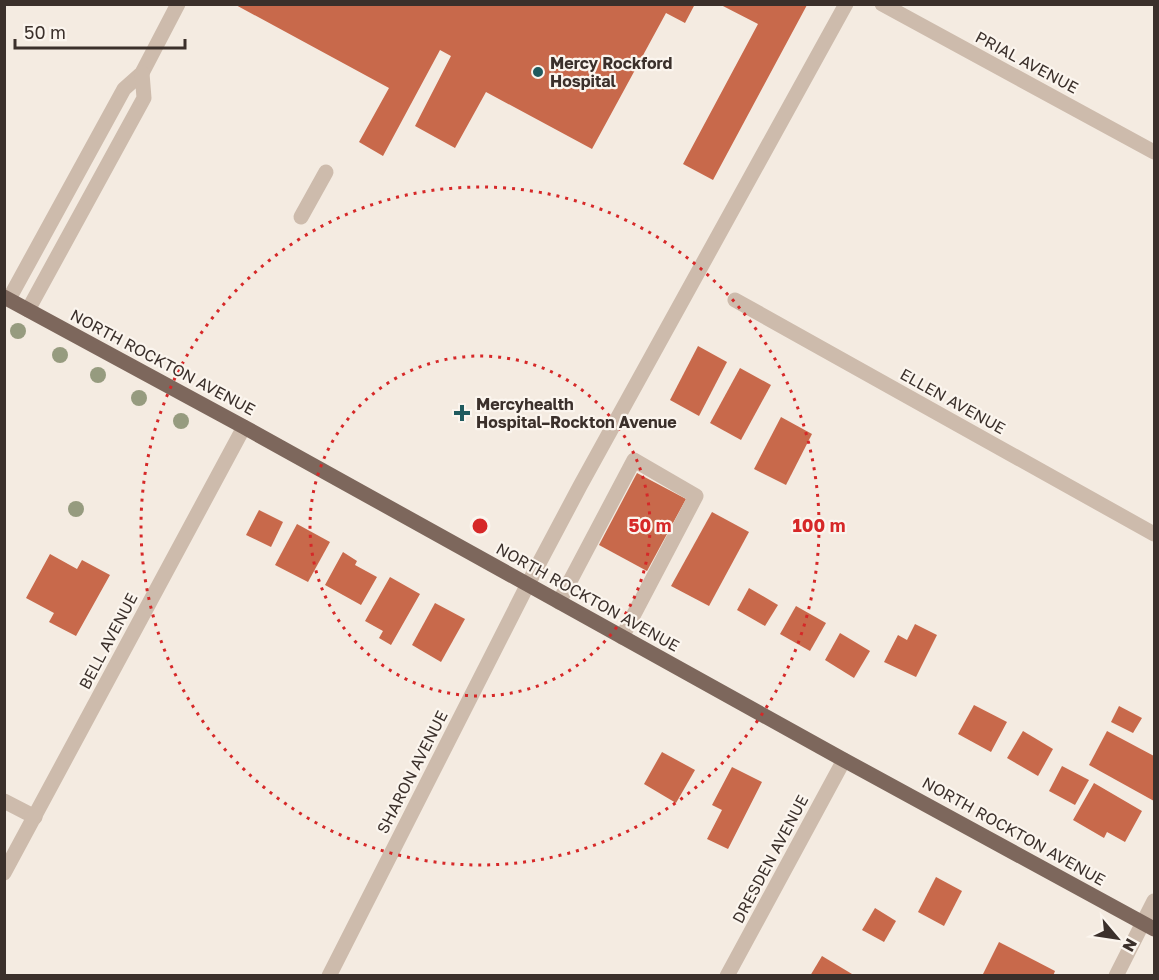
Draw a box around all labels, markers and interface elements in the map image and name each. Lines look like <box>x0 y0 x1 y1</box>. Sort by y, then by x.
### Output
scale bar <box>15 12 184 50</box>
text: 50 m <box>24 21 66 43</box>
street label: PRIAL AVENUE <box>972 27 1082 97</box>
place label: Mercy Rockford Hospital <box>550 53 673 91</box>
marker: Mercy Rockford Hospital <box>531 65 545 79</box>
street label: NORTH ROCKTON AVENUE <box>67 305 259 419</box>
street label: ELLEN AVENUE <box>897 364 1009 438</box>
place label: Mercyhealth Hospital–Rockton Avenue <box>476 394 677 432</box>
marker: Mercyhealth Hospital–Rockton Avenue <box>453 404 471 422</box>
text: 50 m <box>629 514 671 536</box>
text: 100 m <box>793 514 845 536</box>
centre of rings <box>470 516 490 536</box>
street label: NORTH ROCKTON AVENUE <box>493 538 683 656</box>
street label: BELL AVENUE <box>74 589 142 693</box>
street label: SHARON AVENUE <box>372 707 452 837</box>
street label: NORTH ROCKTON AVENUE <box>919 772 1109 890</box>
street label: DRESDEN AVENUE <box>728 791 812 927</box>
north arrow <box>1087 908 1147 968</box>
text: N <box>1118 935 1142 955</box>

